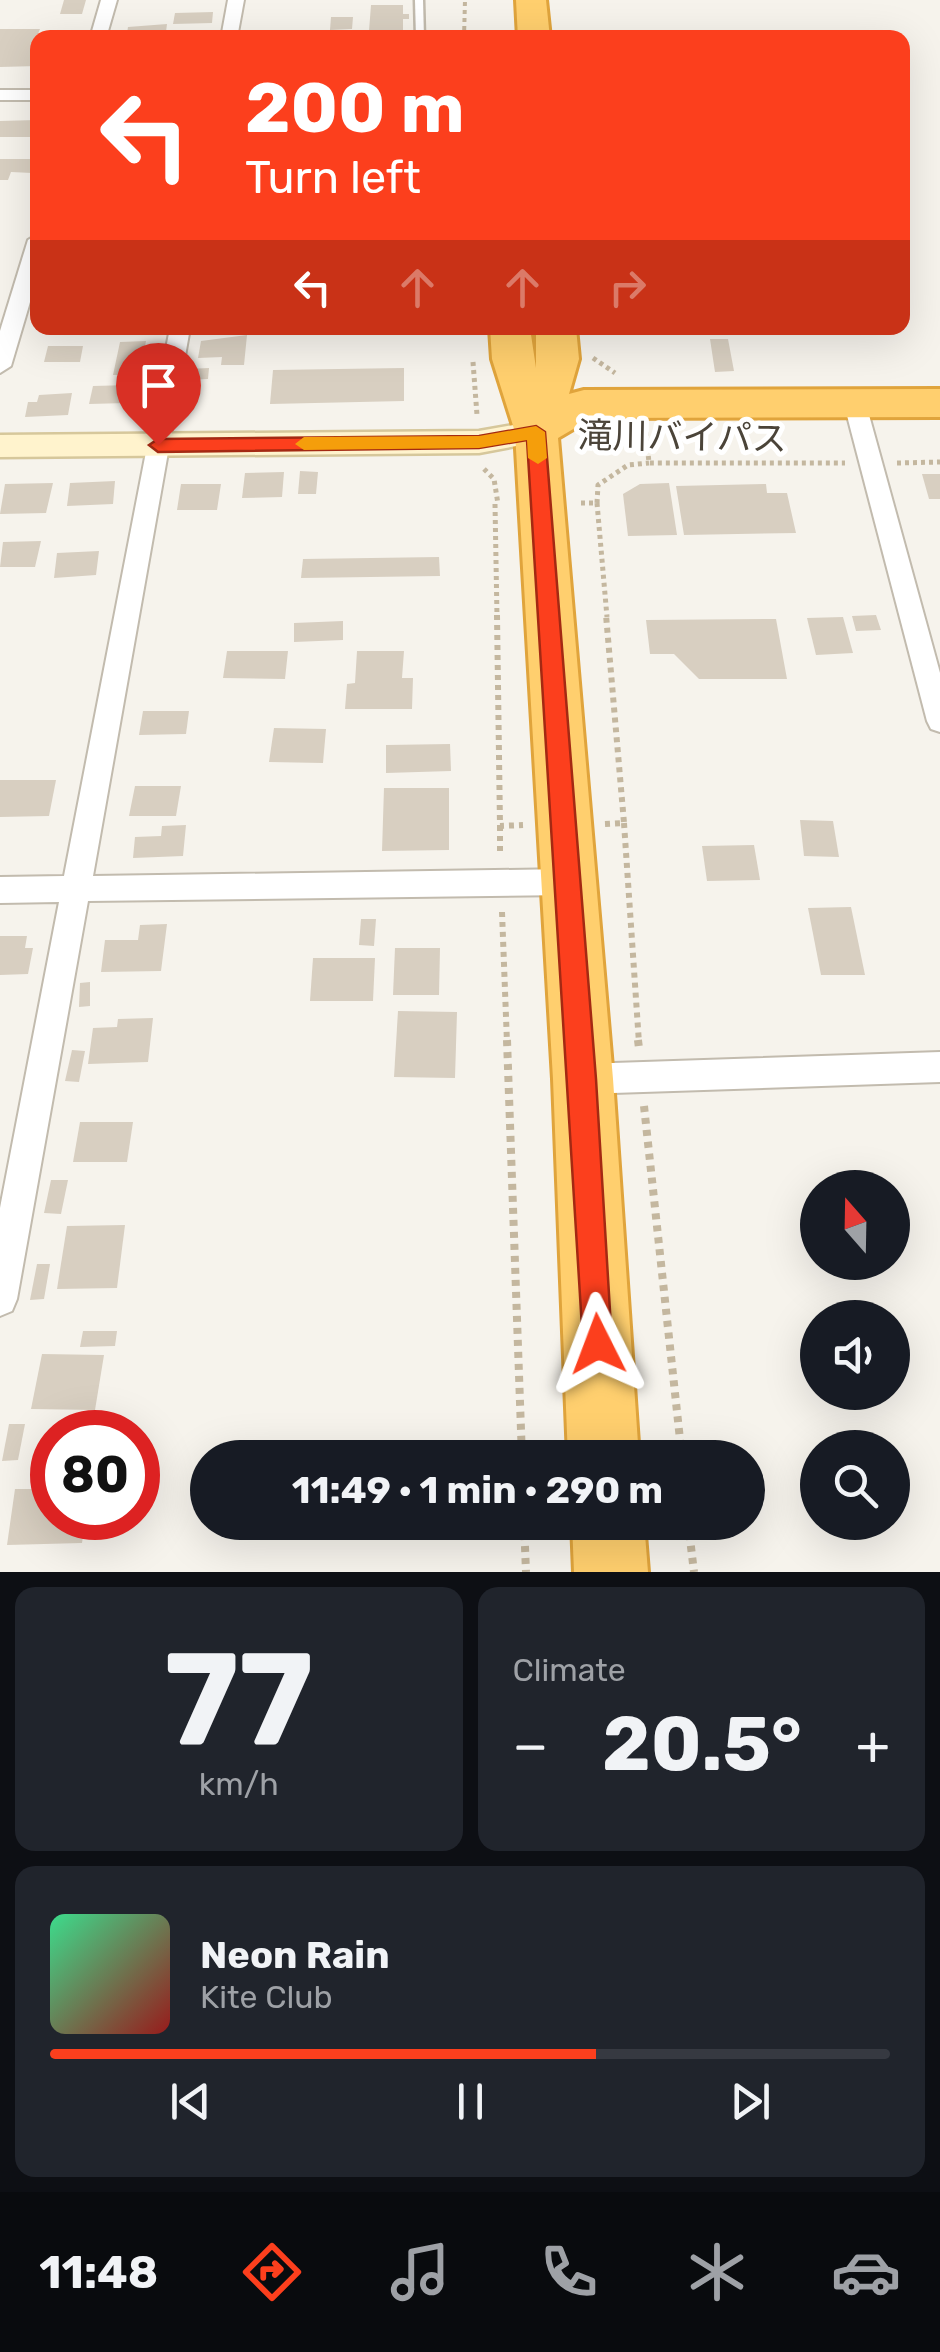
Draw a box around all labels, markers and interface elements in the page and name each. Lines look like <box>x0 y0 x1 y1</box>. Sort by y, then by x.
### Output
text: 200 m <box>245 67 465 150</box>
icon: left <box>80 70 210 200</box>
text: Turn left <box>245 151 421 204</box>
icon: left <box>285 260 340 315</box>
icon: ahead <box>390 260 445 315</box>
icon: ahead <box>495 260 550 315</box>
icon: right <box>600 260 655 315</box>
pin <box>116 343 201 446</box>
icon: arrive <box>131 358 186 413</box>
street label: 滝川バイパス <box>577 414 787 460</box>
north arrow <box>800 1170 910 1280</box>
map controls <box>800 1170 910 1540</box>
position arrow <box>546 1292 650 1396</box>
button: sound <box>800 1300 910 1410</box>
speed limit sign: 80 <box>30 1410 160 1540</box>
button: search <box>800 1430 910 1540</box>
text: 11:49 · 1 min · 290 m <box>292 1467 663 1513</box>
text: 77 <box>164 1622 313 1777</box>
text: Climate <box>513 1651 626 1689</box>
text: 20.5° <box>602 1700 802 1789</box>
text: − <box>513 1713 548 1778</box>
text: + <box>856 1713 890 1778</box>
text: km/h <box>199 1765 279 1803</box>
text: Neon Rain <box>200 1932 390 1978</box>
text: Kite Club <box>200 1978 333 2016</box>
icon: previous <box>163 2074 218 2129</box>
icon: pause <box>443 2074 498 2129</box>
icon: next <box>723 2074 778 2129</box>
icon: directions <box>237 2237 307 2307</box>
icon: music <box>385 2237 455 2307</box>
icon: phone <box>534 2237 604 2307</box>
icon: climate <box>682 2237 752 2307</box>
icon: car <box>831 2237 901 2307</box>
text: 11:48 <box>39 2246 158 2299</box>

